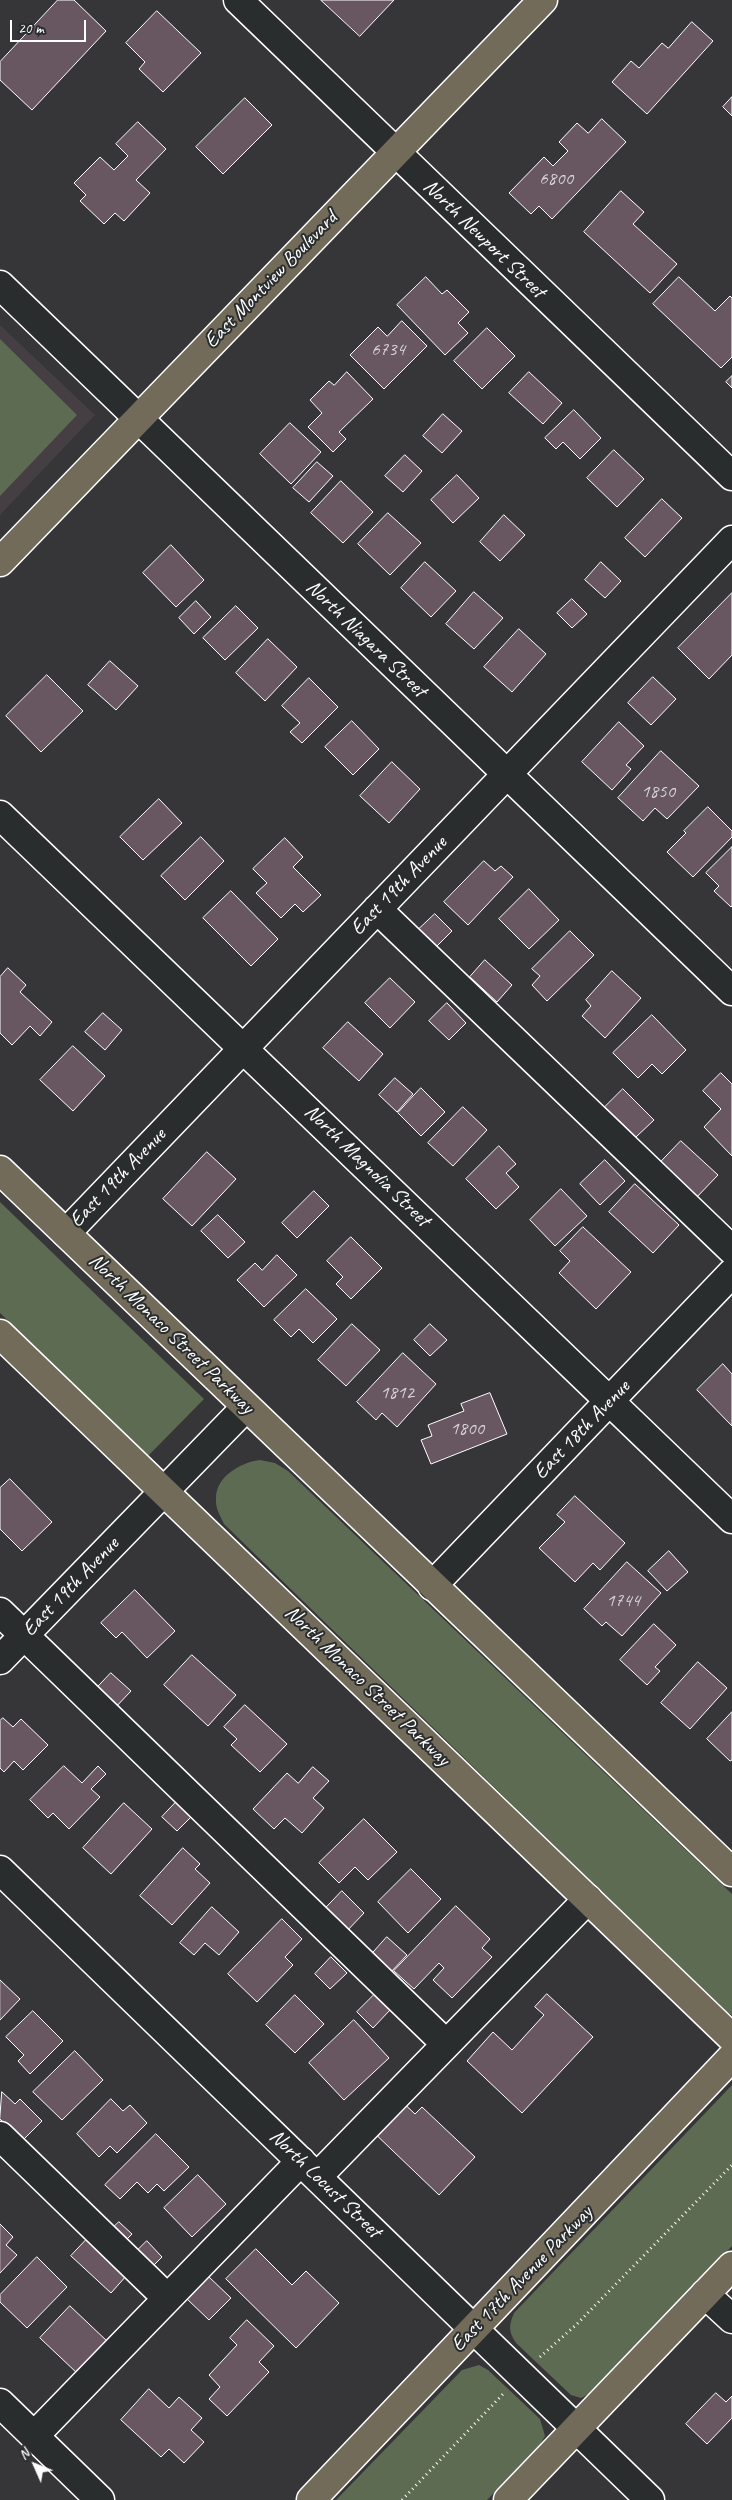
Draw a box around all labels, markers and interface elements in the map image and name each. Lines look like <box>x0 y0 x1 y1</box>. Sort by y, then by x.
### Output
scale bar <box>12 10 89 42</box>
text: 20 m <box>18 19 44 38</box>
house number: 6800 <box>539 168 573 190</box>
street label: North Newport Street <box>418 174 550 304</box>
street label: East Montview Boulevard <box>199 206 343 354</box>
house number: 6734 <box>371 339 405 361</box>
street label: North Niagara Street <box>300 575 432 703</box>
house number: 1850 <box>641 781 675 803</box>
street label: East 19th Avenue <box>345 831 453 941</box>
street label: North Magnolia Street <box>299 1100 435 1232</box>
street label: East 19th Avenue <box>64 1123 172 1233</box>
street label: North Monaco Street Parkway <box>83 1249 259 1419</box>
street label: East 18th Avenue <box>528 1375 636 1485</box>
house number: 1812 <box>380 1382 414 1404</box>
house number: 1800 <box>450 1418 484 1440</box>
street label: East 19th Avenue <box>17 1532 125 1642</box>
house number: 1744 <box>606 1590 640 1612</box>
street label: North Monaco Street Parkway <box>279 1601 455 1771</box>
street label: North Locust Street <box>264 2124 386 2244</box>
street label: East 17th Avenue Parkway <box>446 2201 598 2357</box>
north arrow <box>10 2440 60 2490</box>
text: N <box>15 2445 33 2463</box>

